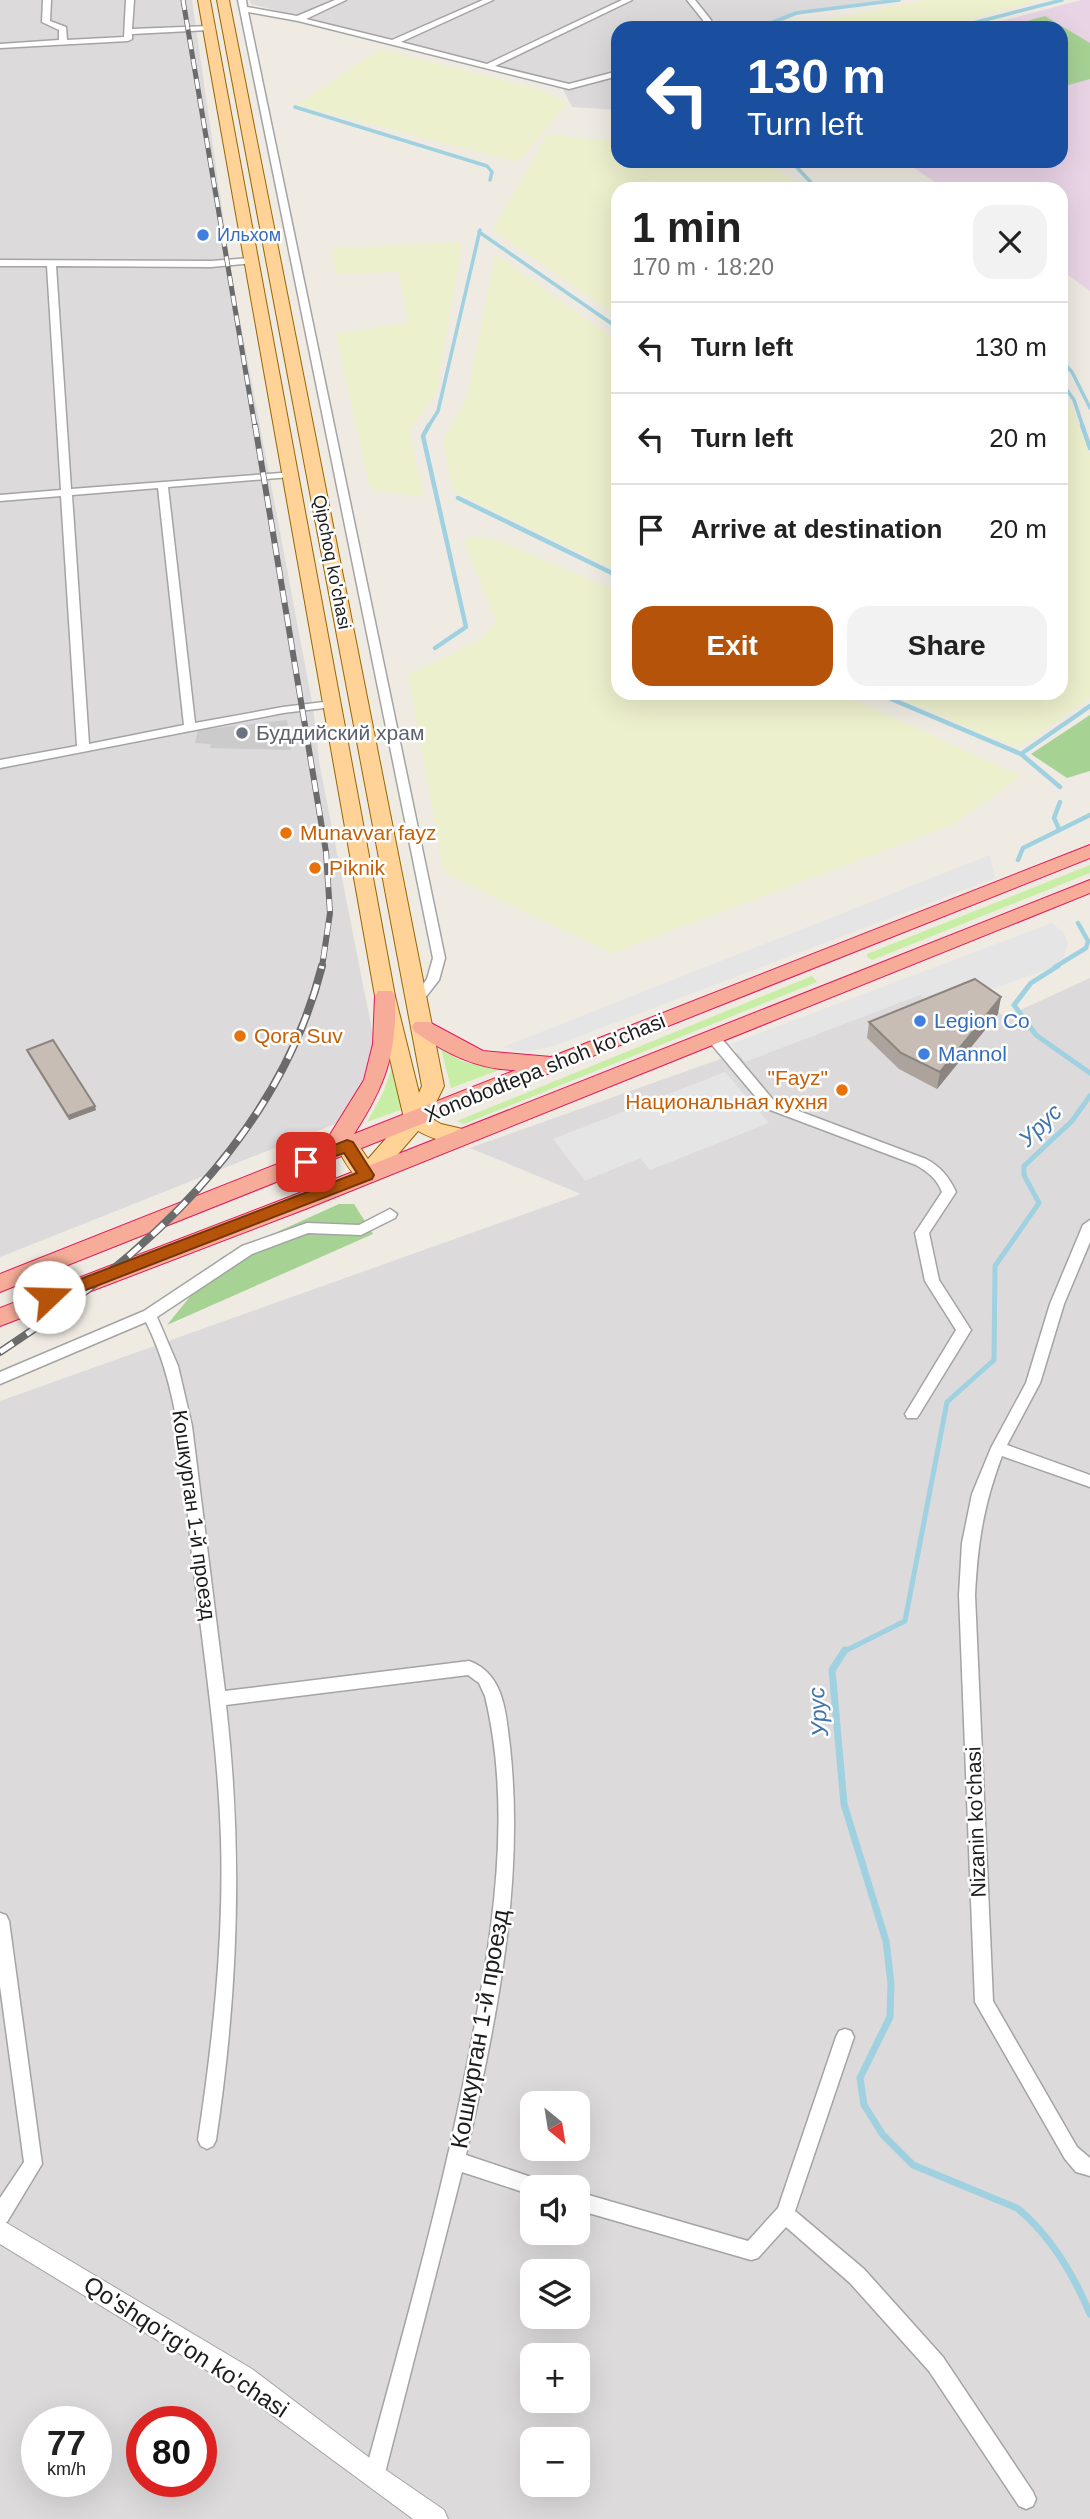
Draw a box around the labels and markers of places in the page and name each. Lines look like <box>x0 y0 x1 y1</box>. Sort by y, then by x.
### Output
place label: Ильхом <box>217 225 281 245</box>
marker: Ильхом <box>195 227 211 243</box>
place label: Буддийский храм <box>256 721 424 744</box>
marker: Буддийский храм <box>234 725 250 741</box>
place label: Munavvar fayz <box>300 821 437 844</box>
marker: Munavvar fayz <box>278 825 294 841</box>
place label: Piknik <box>329 856 386 879</box>
marker: Piknik <box>307 860 323 876</box>
place label: Legion Co <box>934 1009 1030 1032</box>
marker: Legion Co <box>912 1013 928 1029</box>
place label: Qora Suv <box>254 1024 343 1047</box>
marker: Qora Suv <box>232 1028 248 1044</box>
place label: Mannol <box>938 1042 1007 1065</box>
marker: Mannol <box>916 1046 932 1062</box>
place label: "Fayz" Национальная кухня <box>625 1066 828 1113</box>
marker: "Fayz" Национальная кухня <box>834 1082 850 1098</box>
pin <box>276 1132 336 1192</box>

